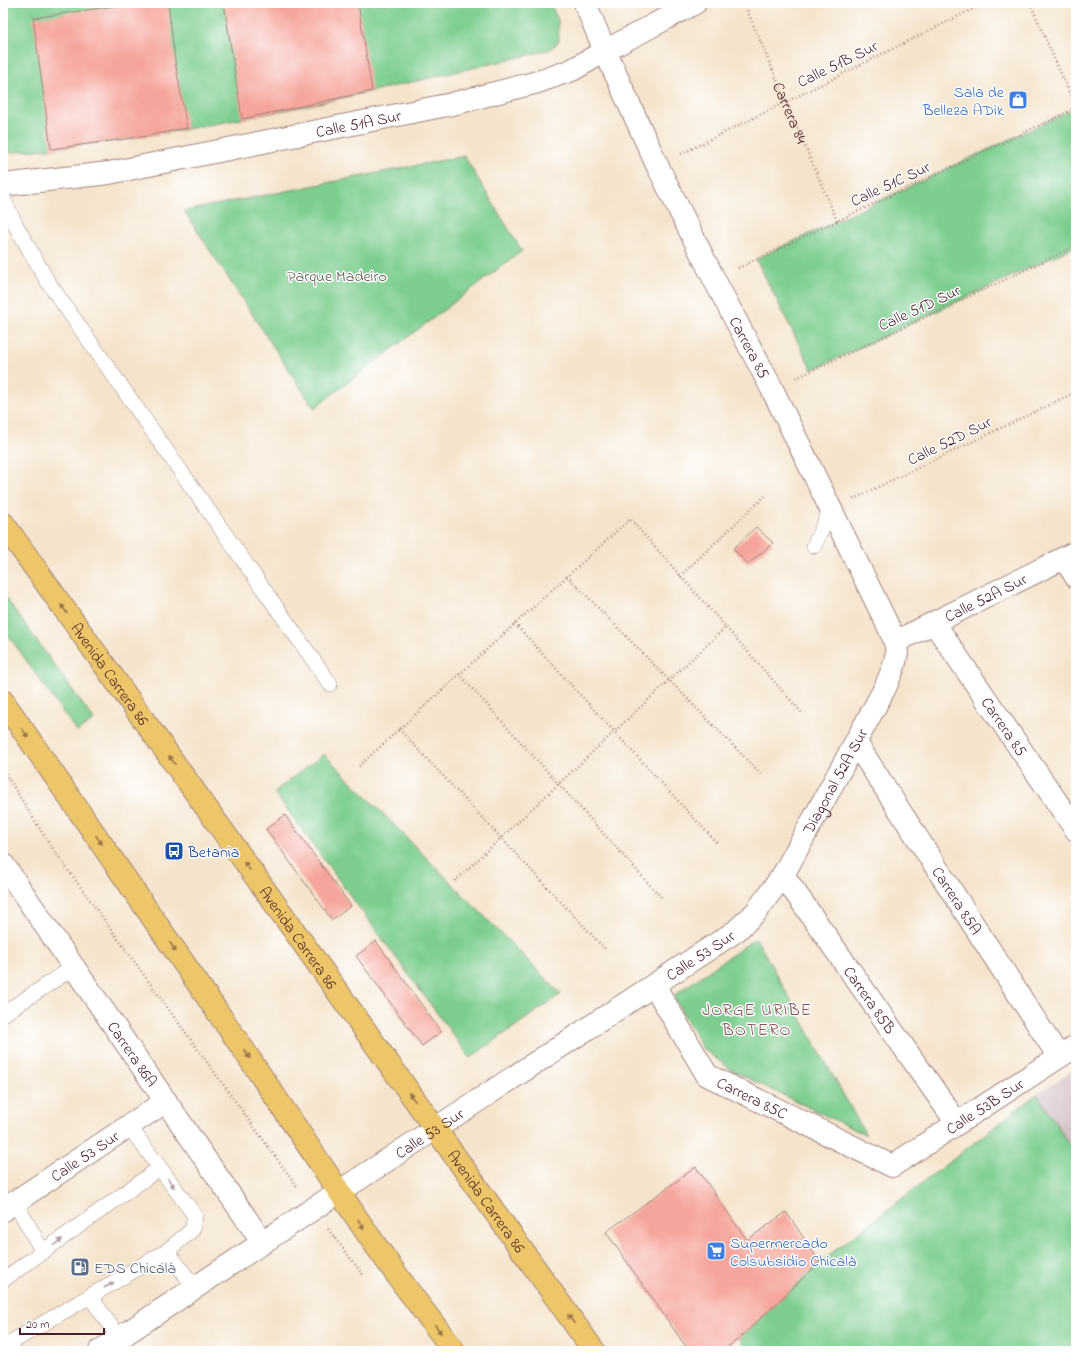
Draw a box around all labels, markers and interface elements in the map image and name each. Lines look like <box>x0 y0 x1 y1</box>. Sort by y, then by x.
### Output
street label: Calle 51B Sur <box>793 35 882 95</box>
street label: Carrera 84 <box>765 79 813 148</box>
place label: Sala de Belleza ADik <box>922 81 1005 123</box>
shop icon: Sala de Belleza ADik <box>1007 89 1029 111</box>
street label: Calle 51A Sur <box>314 105 404 145</box>
street label: Calle 51C Sur <box>847 156 935 214</box>
park label: Parque Madeiro <box>287 265 387 289</box>
street label: Calle 51D Sur <box>875 279 965 338</box>
street label: Carrera 85 <box>722 313 775 383</box>
street label: Calle 52D Sur <box>904 411 996 473</box>
street label: Calle 52A Sur <box>941 568 1032 629</box>
one-way arrow <box>60 604 68 614</box>
street label: Avenida Carrera 86 <box>64 618 154 731</box>
street label: Carrera 85 <box>974 693 1032 762</box>
street label: Diagonal 52A Sur <box>797 724 875 840</box>
one-way arrow <box>21 728 29 738</box>
one-way arrow <box>168 755 176 766</box>
one-way arrow <box>95 835 103 845</box>
bus stop icon: Betania <box>163 840 185 862</box>
place label: Betania <box>187 841 239 865</box>
one-way arrow <box>243 861 251 872</box>
street label: Carrera 85A <box>925 862 987 940</box>
street label: Avenida Carrera 86 <box>252 882 342 995</box>
street label: Calle 53 Sur <box>662 925 740 988</box>
one-way arrow <box>169 942 177 952</box>
street label: Carrera 85B <box>836 962 901 1040</box>
district label: JORGE URIBE BOTERO <box>702 998 812 1043</box>
street label: Carrera 86A <box>100 1017 163 1093</box>
one-way arrow <box>243 1049 251 1059</box>
street label: Carrera 85C <box>712 1072 791 1127</box>
street label: Calle 53B Sur <box>942 1073 1029 1142</box>
one-way arrow <box>408 1092 416 1103</box>
street label: Calle 53 Sur <box>391 1103 470 1166</box>
street label: Calle 53 Sur <box>46 1125 125 1189</box>
street label: Avenida Carrera 86 <box>440 1146 530 1259</box>
one-way arrow <box>167 1177 175 1188</box>
one-way arrow <box>357 1219 365 1229</box>
place label: Supermercado Colsubsidio Chicalà <box>730 1232 856 1274</box>
one-way arrow <box>52 1238 63 1246</box>
supermarket icon: Supermercado Colsubsidio Chicalà <box>705 1240 727 1262</box>
fuel station icon: EDS Chicalá <box>69 1256 91 1278</box>
place label: EDS Chicalá <box>94 1257 176 1281</box>
one-way arrow <box>103 1281 115 1288</box>
scale bar <box>20 1310 104 1336</box>
one-way arrow <box>567 1314 575 1325</box>
text: 20 m <box>26 1316 49 1334</box>
one-way arrow <box>433 1324 442 1335</box>

